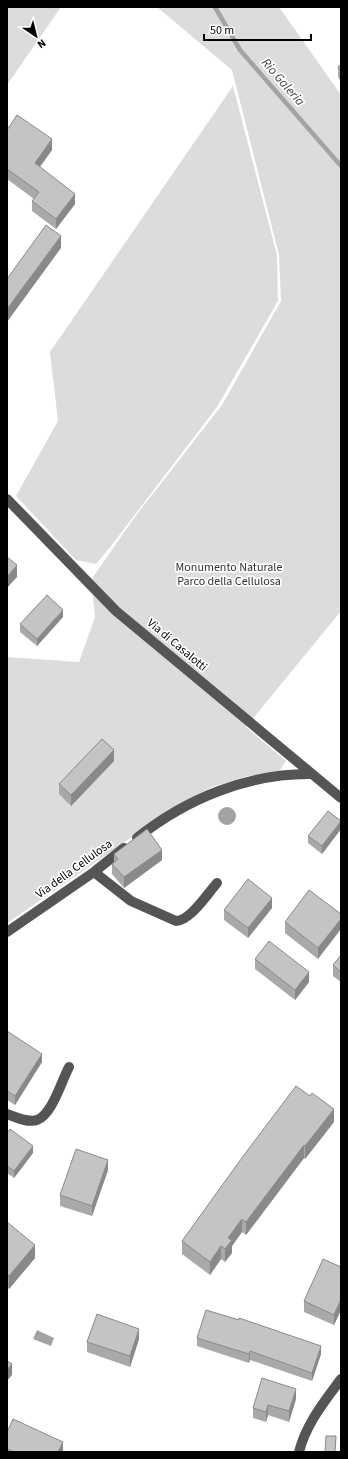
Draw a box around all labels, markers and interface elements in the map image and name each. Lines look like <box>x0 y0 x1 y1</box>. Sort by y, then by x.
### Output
north arrow <box>16 16 56 56</box>
scale bar <box>204 16 311 42</box>
text: 50 m <box>210 22 234 39</box>
text: N <box>34 36 49 52</box>
water label: Rio Galeria <box>257 54 309 110</box>
park label: Monumento Naturale Parco della Cellulosa <box>176 559 282 590</box>
street label: Via di Casalotti <box>143 615 211 675</box>
street label: Via della Cellulosa <box>32 835 116 903</box>

